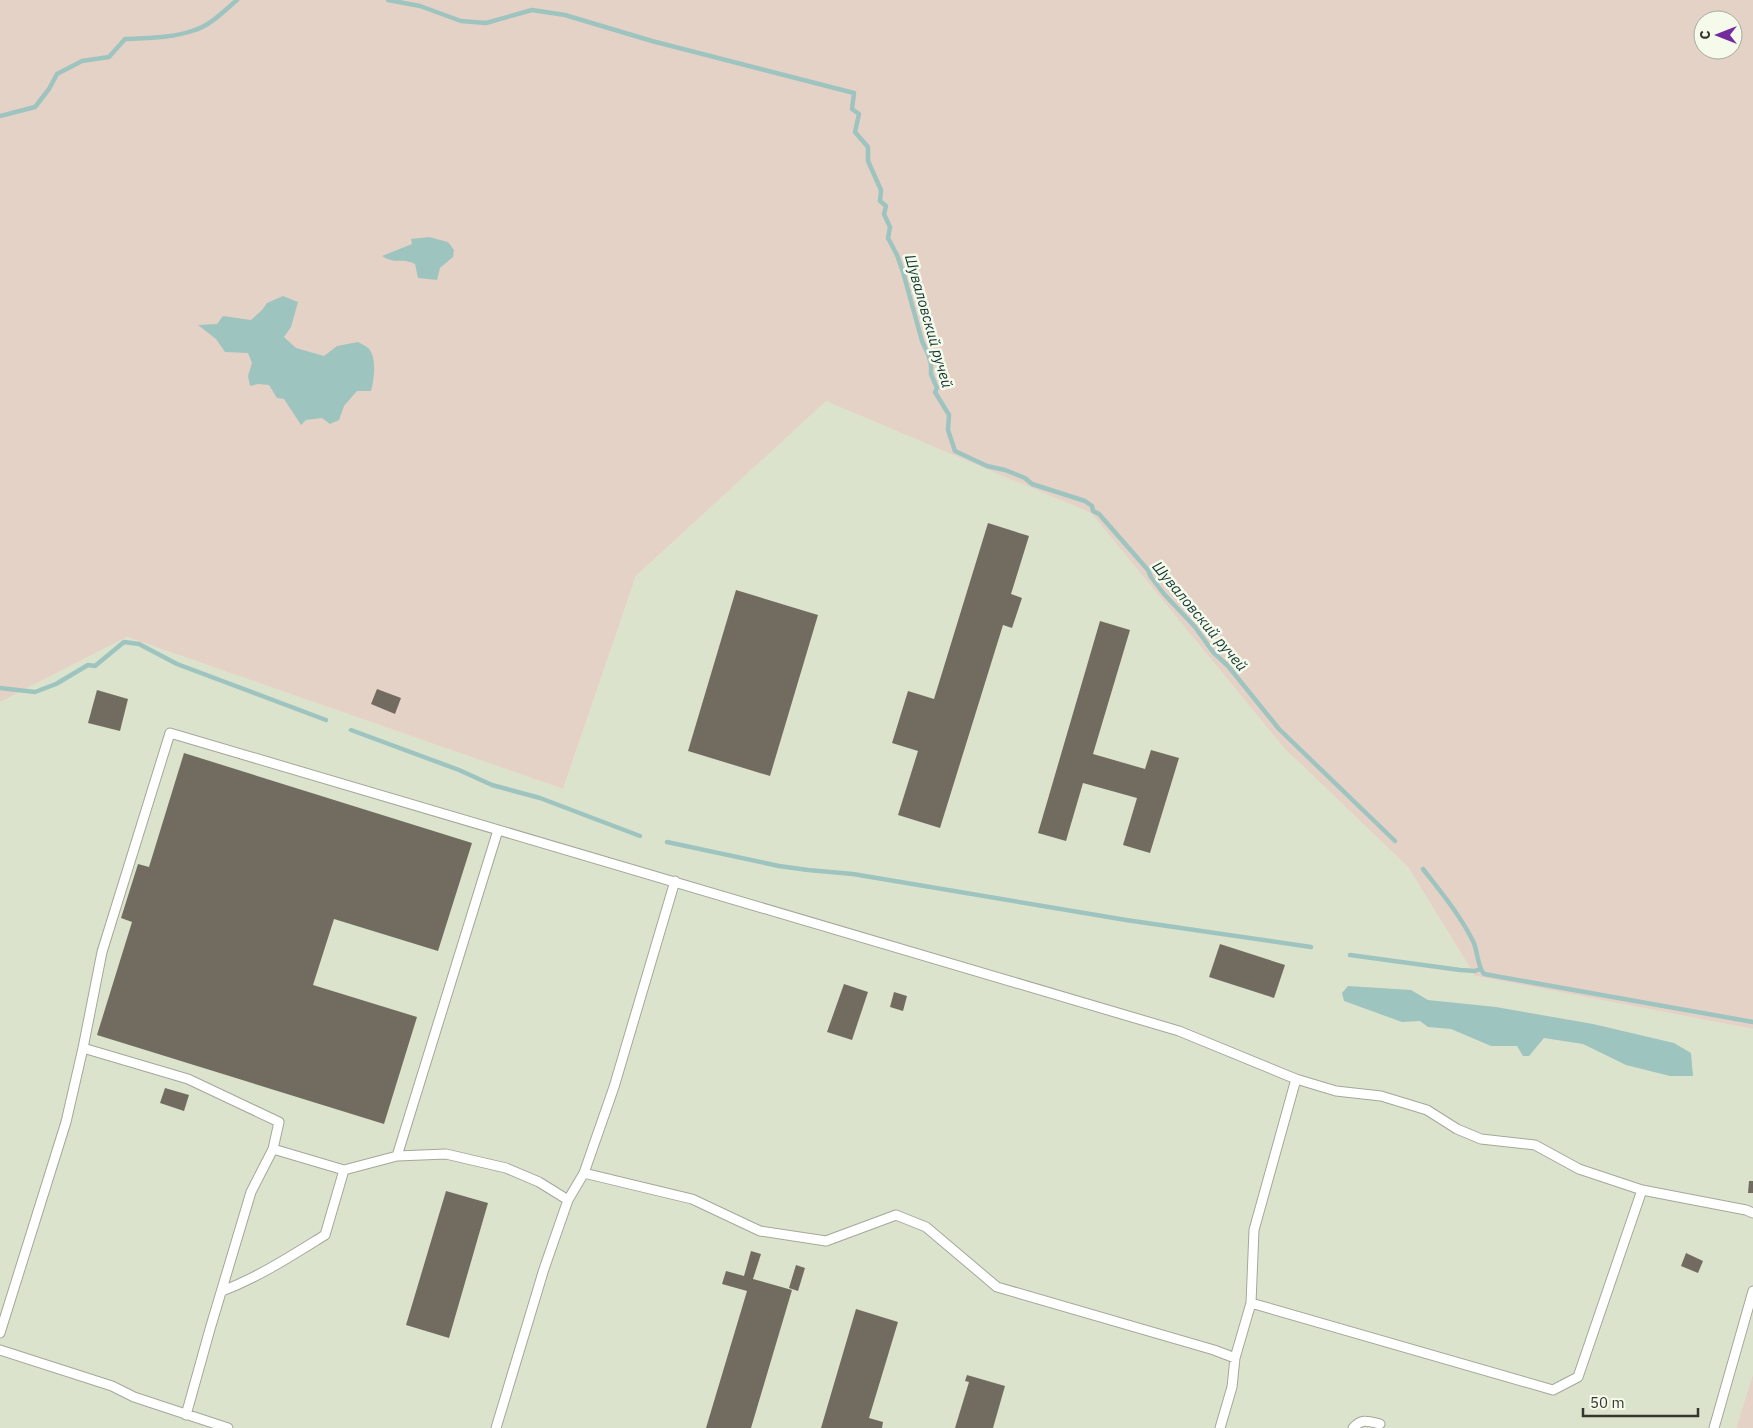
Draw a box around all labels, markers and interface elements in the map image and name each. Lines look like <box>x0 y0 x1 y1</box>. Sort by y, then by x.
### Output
north arrow <box>1693 10 1743 60</box>
text: С <box>1696 30 1714 40</box>
water label: Шуваловский ручей <box>901 252 957 390</box>
water label: Шуваловский ручей <box>1148 557 1252 675</box>
scale bar <box>1583 1386 1698 1418</box>
text: 50 m <box>1590 1393 1625 1412</box>

